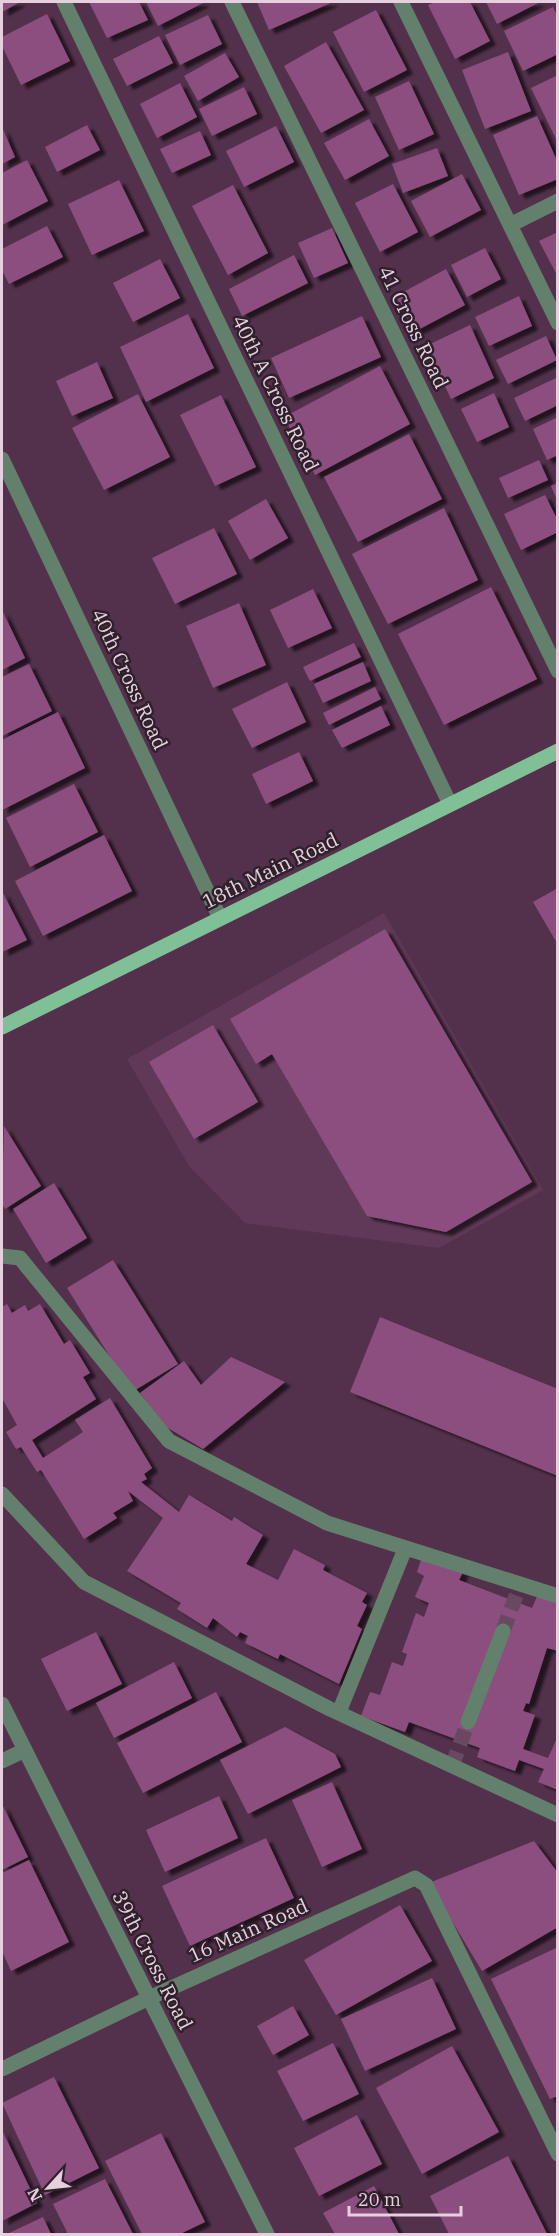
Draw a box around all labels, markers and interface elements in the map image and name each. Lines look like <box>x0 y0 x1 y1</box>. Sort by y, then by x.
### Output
street label: 41 Cross Road <box>373 261 455 393</box>
street label: 40th A Cross Road <box>226 310 326 476</box>
street label: 40th Cross Road <box>85 604 175 754</box>
street label: 18th Main Road <box>198 825 342 915</box>
street label: 39th Cross Road <box>106 1886 200 2034</box>
street label: 16 Main Road <box>184 1892 312 1968</box>
north arrow <box>18 2158 78 2218</box>
scale bar <box>349 2179 462 2217</box>
text: N <box>23 2185 46 2205</box>
text: 20 m <box>358 2188 401 2211</box>

